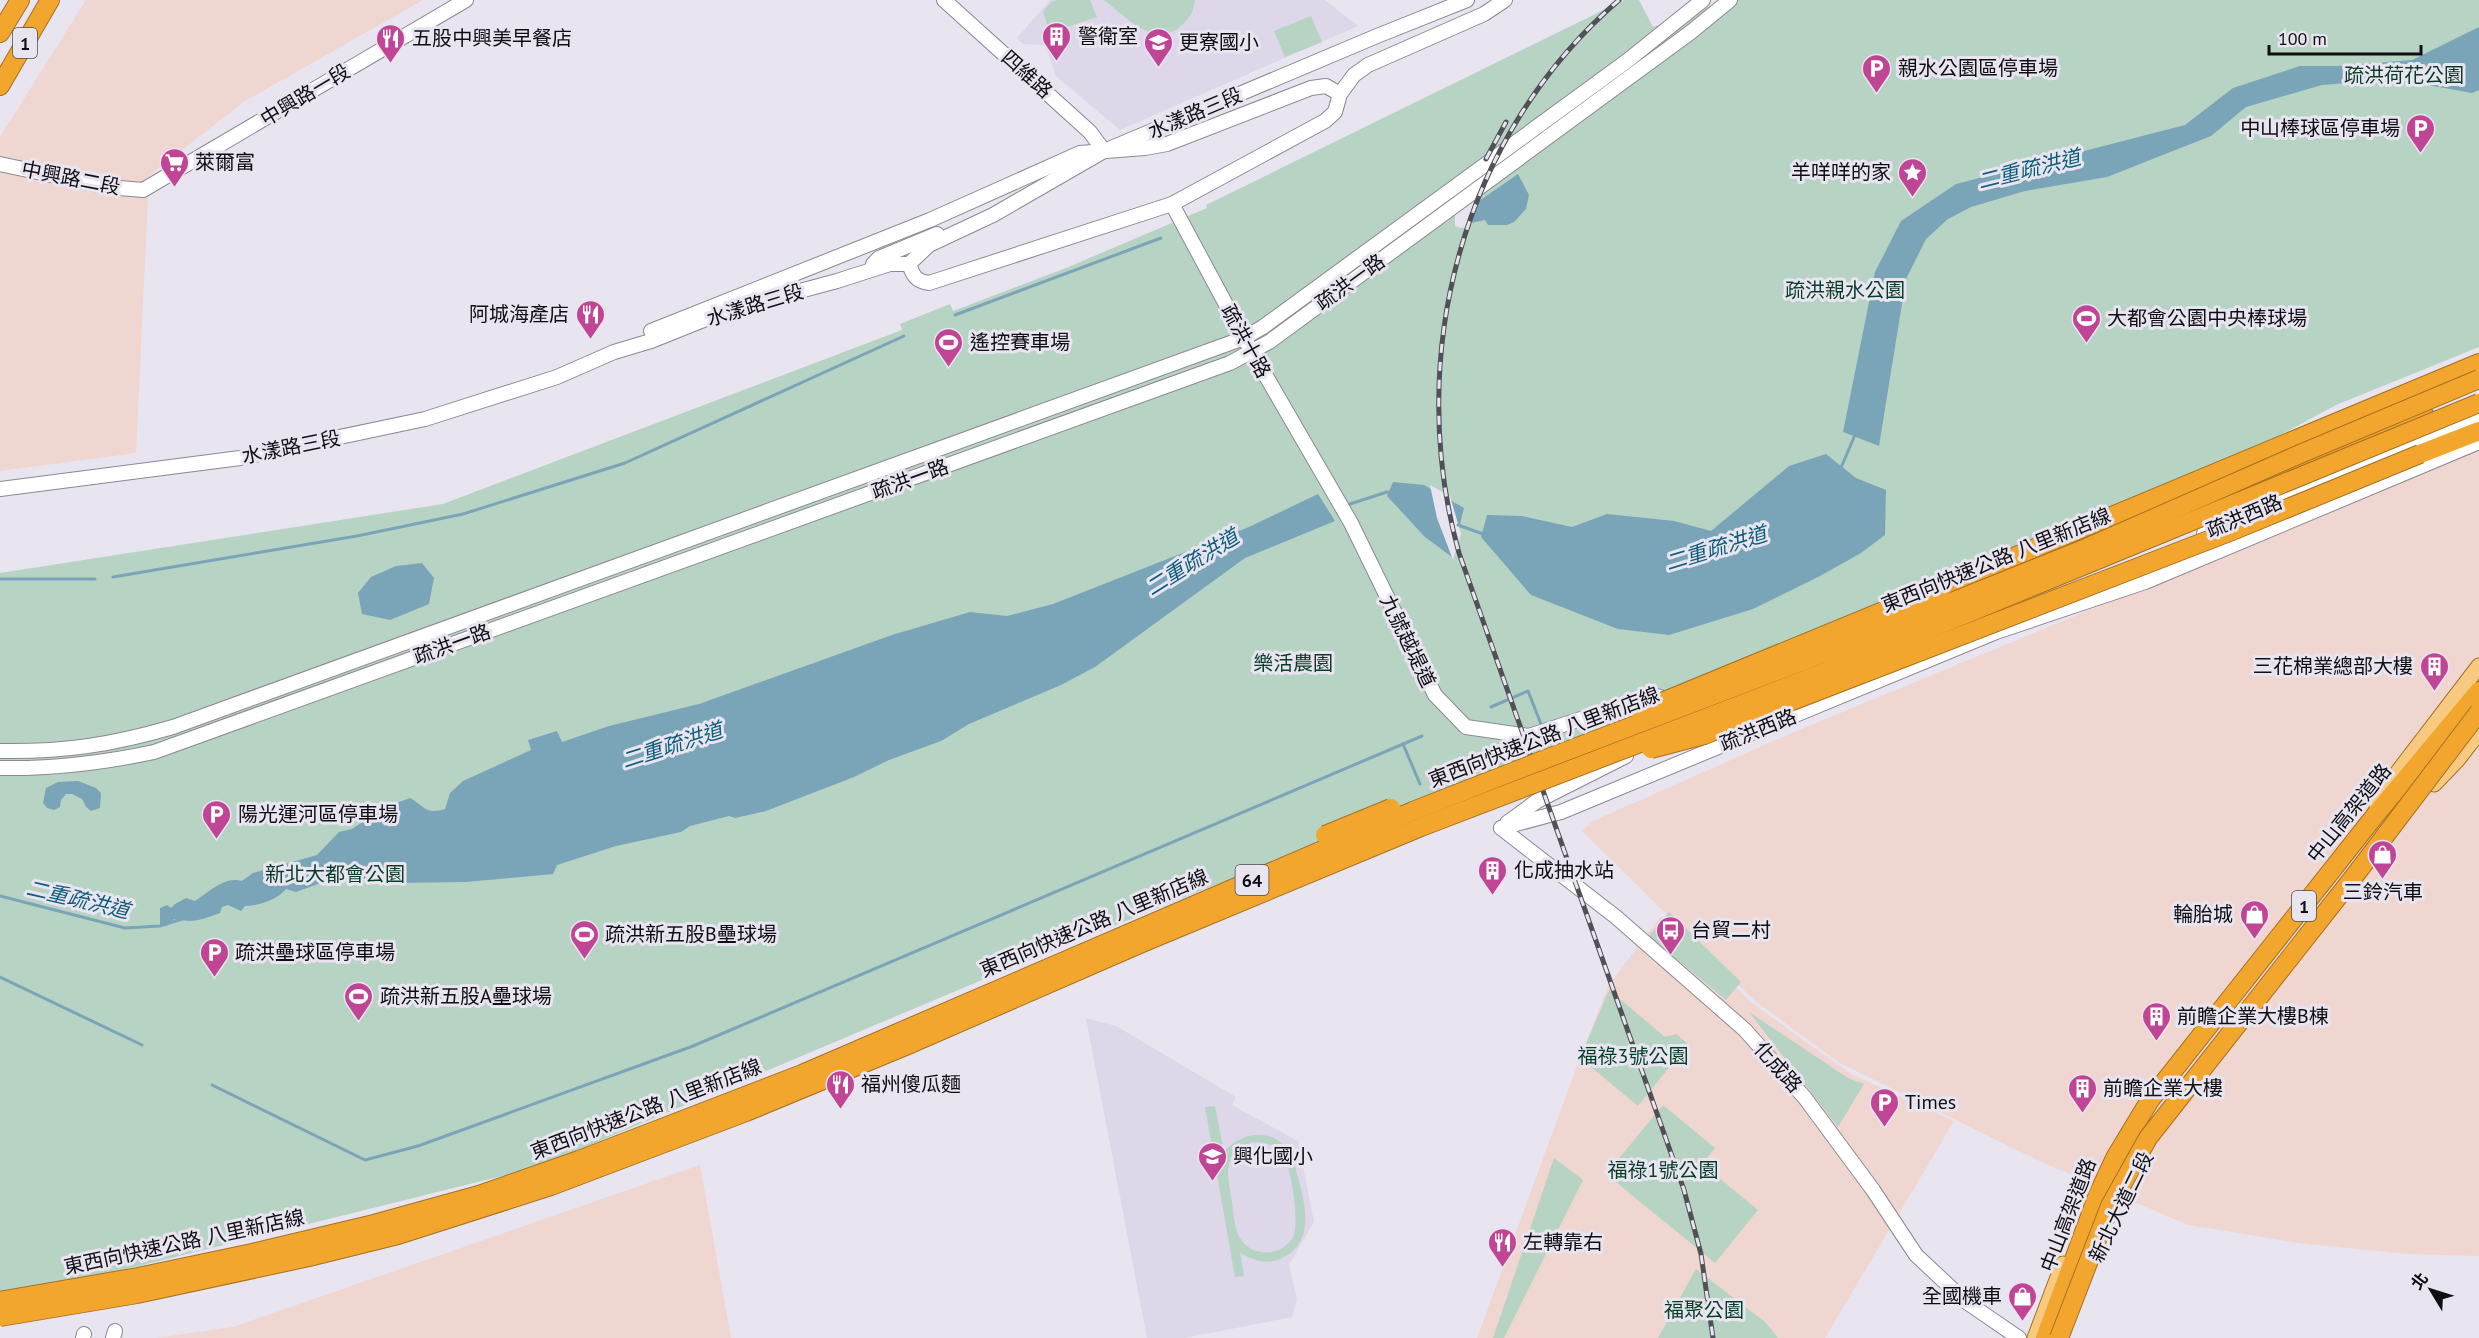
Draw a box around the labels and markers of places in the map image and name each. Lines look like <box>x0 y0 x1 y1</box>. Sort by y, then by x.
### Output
building icon: 警衛室 <box>1041 20 1073 62</box>
restaurant icon: 五股中興美早餐店 <box>375 22 407 64</box>
place label: 警衛室 <box>1078 23 1138 49</box>
place label: 五股中興美早餐店 <box>412 25 572 51</box>
school or university icon: 更寮國小 <box>1142 26 1174 68</box>
place label: 更寮國小 <box>1179 29 1259 55</box>
parking icon: 親水公園區停車場 <box>1861 52 1893 94</box>
place label: 親水公園區停車場 <box>1898 55 2058 81</box>
parking icon: 中山棒球區停車場 <box>2405 112 2437 154</box>
place label: 中山棒球區停車場 <box>2240 115 2400 141</box>
supermarket icon: 萊爾富 <box>158 146 190 188</box>
place label: 萊爾富 <box>195 149 255 175</box>
place icon: 羊咩咩的家 <box>1896 156 1928 198</box>
place label: 羊咩咩的家 <box>1791 159 1891 185</box>
restaurant icon: 阿城海產店 <box>574 298 606 340</box>
place label: 阿城海產店 <box>469 301 569 327</box>
sports icon: 大都會公園中央棒球場 <box>2070 302 2102 344</box>
place label: 大都會公園中央棒球場 <box>2107 305 2307 331</box>
sports icon: 遙控賽車場 <box>933 326 965 368</box>
place label: 遙控賽車場 <box>970 329 1070 355</box>
building icon: 三花棉業總部大樓 <box>2418 650 2450 692</box>
place label: 三花棉業總部大樓 <box>2253 653 2413 679</box>
parking icon: 陽光運河區停車場 <box>201 798 233 840</box>
place label: 陽光運河區停車場 <box>238 801 398 827</box>
shop icon: 三鈴汽車 <box>2367 838 2399 880</box>
building icon: 化成抽水站 <box>1477 854 1509 896</box>
place label: 化成抽水站 <box>1514 857 1614 883</box>
place label: 三鈴汽車 <box>2343 879 2423 905</box>
shop icon: 輪胎城 <box>2238 898 2270 940</box>
place label: 輪胎城 <box>2173 901 2233 927</box>
bus stop icon: 台貿二村 <box>1654 914 1686 956</box>
place label: 台貿二村 <box>1691 917 1771 943</box>
sports icon: 疏洪新五股B壘球場 <box>568 918 600 960</box>
place label: 疏洪新五股B壘球場 <box>605 921 777 947</box>
parking icon: 疏洪壘球區停車場 <box>198 936 230 978</box>
place label: 疏洪壘球區停車場 <box>235 939 395 965</box>
sports icon: 疏洪新五股A壘球場 <box>343 980 375 1022</box>
place label: 疏洪新五股A壘球場 <box>380 983 552 1009</box>
building icon: 前瞻企業大樓B棟 <box>2140 1000 2172 1042</box>
place label: 前瞻企業大樓B棟 <box>2177 1003 2329 1029</box>
restaurant icon: 福州傻瓜麵 <box>824 1068 856 1110</box>
place label: 福州傻瓜麵 <box>861 1071 961 1097</box>
building icon: 前瞻企業大樓 <box>2066 1072 2098 1114</box>
place label: 前瞻企業大樓 <box>2103 1075 2223 1101</box>
parking icon: Times <box>1868 1086 1900 1128</box>
place label: Times <box>1905 1089 1956 1115</box>
school or university icon: 興化國小 <box>1196 1140 1228 1182</box>
place label: 興化國小 <box>1233 1143 1313 1169</box>
restaurant icon: 左轉靠右 <box>1486 1226 1518 1268</box>
place label: 左轉靠右 <box>1523 1229 1603 1255</box>
shop icon: 全國機車 <box>2007 1280 2039 1322</box>
place label: 全國機車 <box>1922 1283 2002 1309</box>

